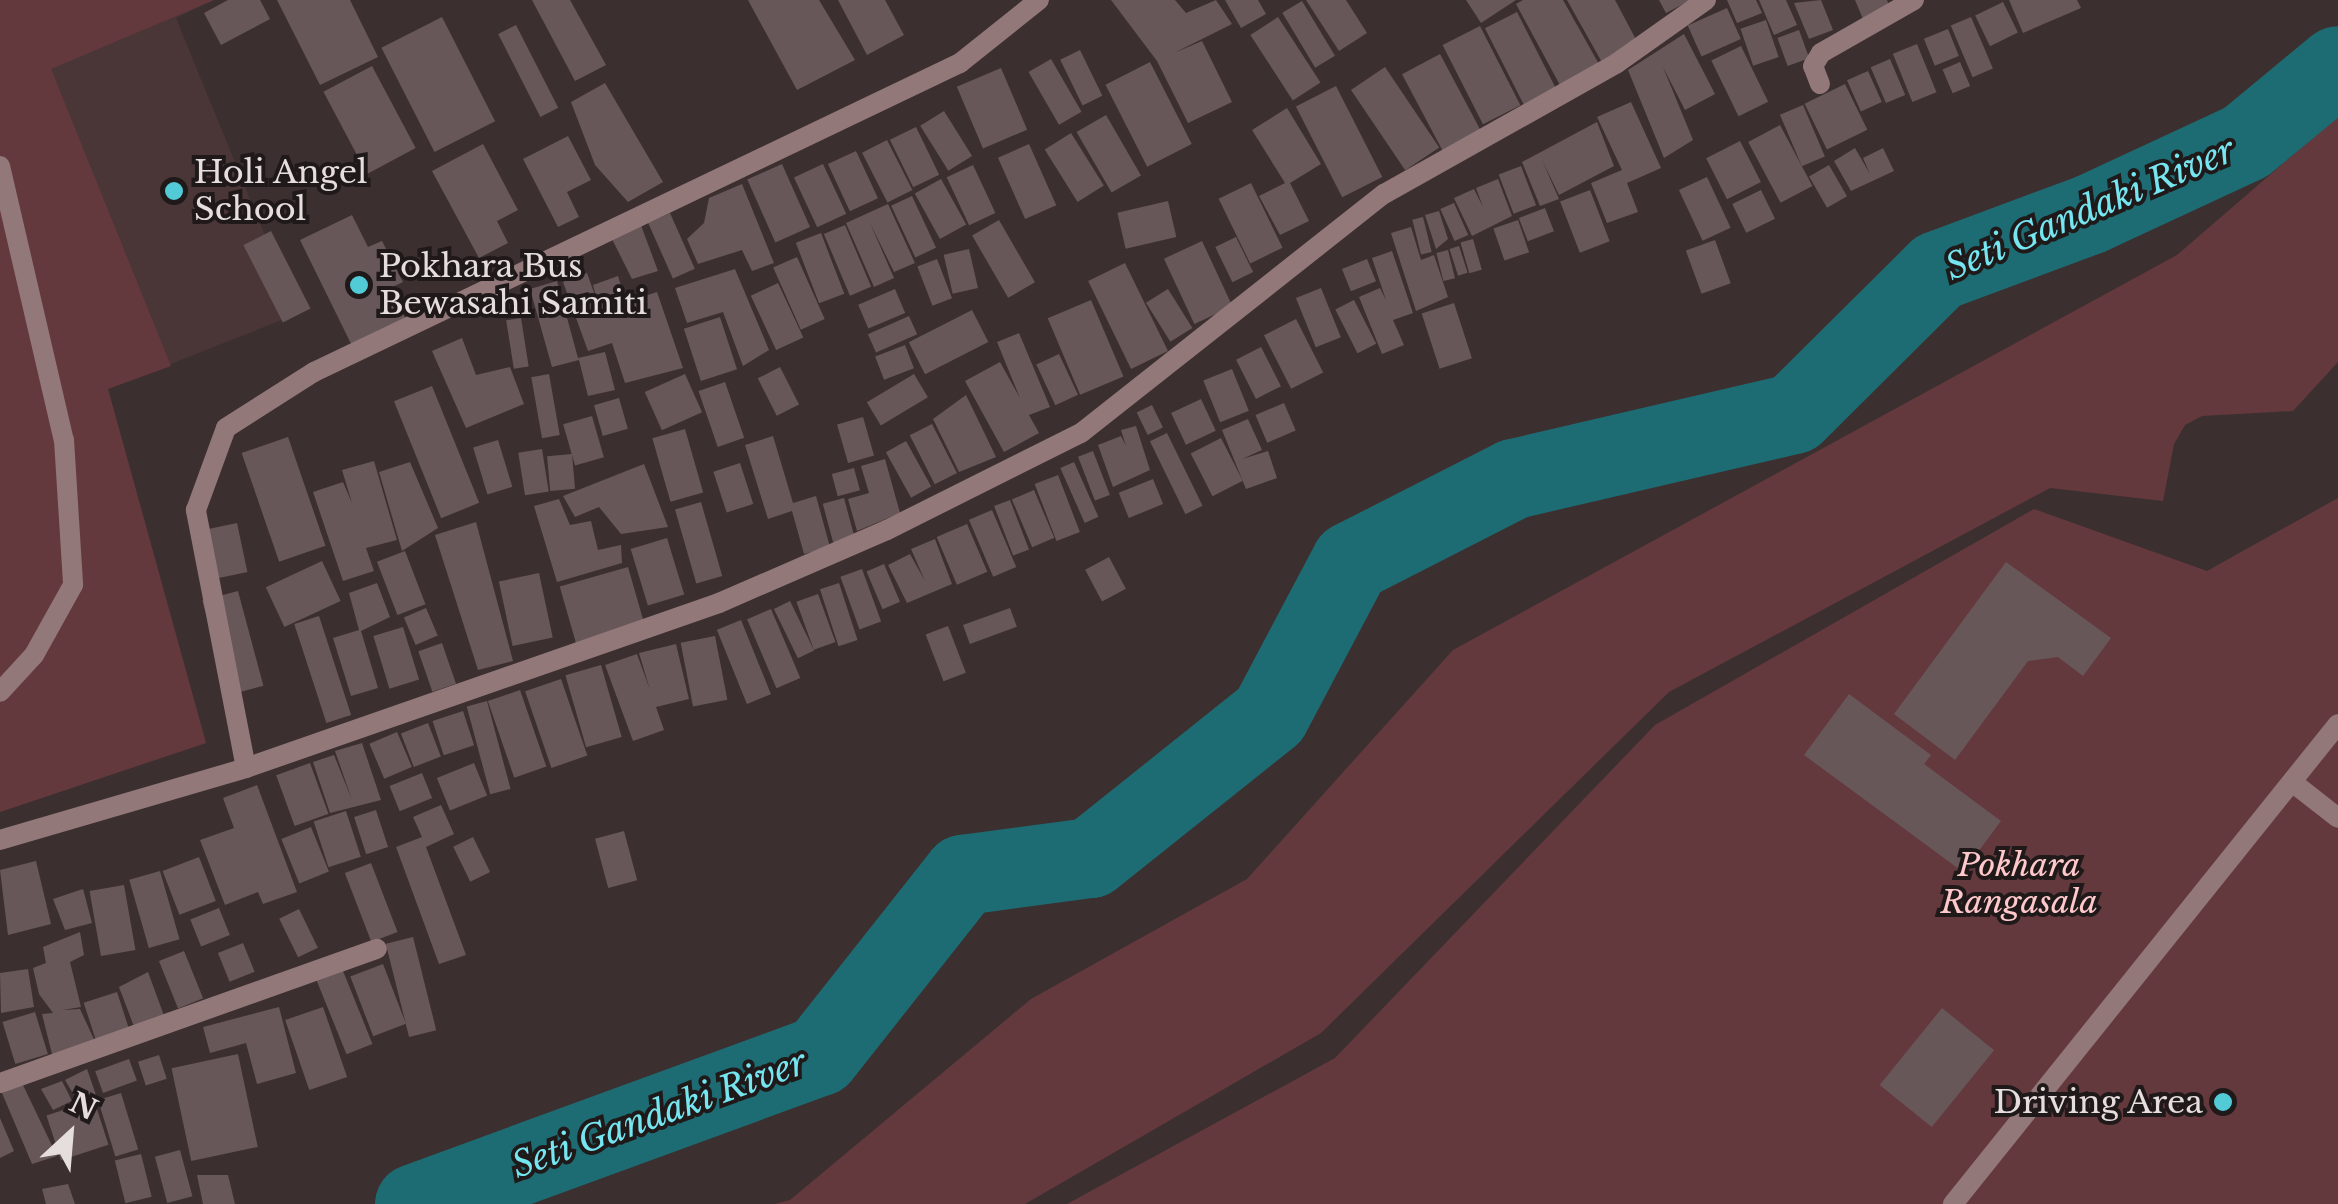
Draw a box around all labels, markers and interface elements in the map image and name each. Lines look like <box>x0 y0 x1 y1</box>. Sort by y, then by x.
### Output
water label: Seti Gandaki River <box>1938 129 2242 289</box>
place label: Holi Angel School <box>194 154 369 229</box>
marker: Holi Angel School <box>163 180 185 202</box>
place label: Pokhara Bus Bewasahi Samiti <box>379 248 647 323</box>
marker: Pokhara Bus Bewasahi Samiti <box>348 274 370 296</box>
park label: Pokhara Rangasala <box>1940 847 2098 922</box>
water label: Seti Gandaki River <box>505 1041 813 1187</box>
place label: Driving Area <box>1992 1083 2203 1121</box>
north arrow <box>20 1084 120 1184</box>
text: N <box>64 1085 103 1128</box>
marker: Driving Area <box>2212 1091 2234 1113</box>

